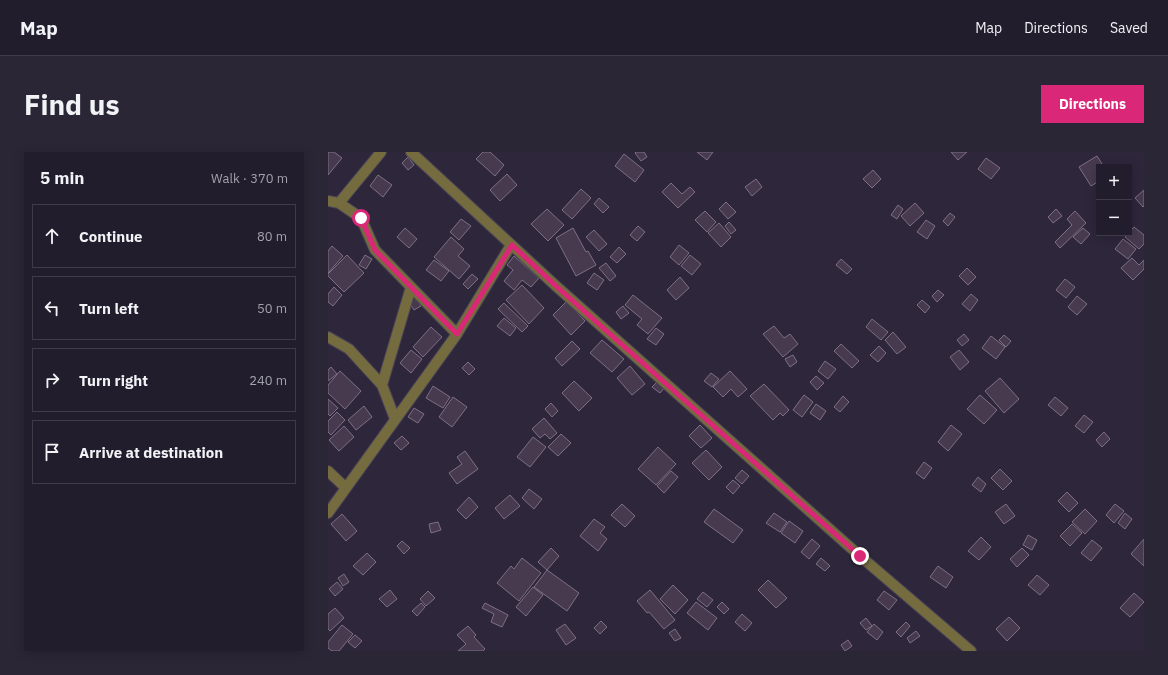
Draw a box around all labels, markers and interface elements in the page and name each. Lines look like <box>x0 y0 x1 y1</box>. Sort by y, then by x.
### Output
text: Map <box>20 16 58 40</box>
text: Map <box>975 19 1002 37</box>
text: Directions <box>1024 19 1088 37</box>
text: Saved <box>1110 19 1148 37</box>
button: Directions <box>1041 85 1144 123</box>
text: Find us <box>24 86 120 123</box>
map controls <box>1096 164 1132 236</box>
button: + <box>1096 164 1132 200</box>
text: 5 min <box>40 167 84 189</box>
text: Walk · 370 m <box>211 170 288 187</box>
button: − <box>1096 200 1132 236</box>
route start <box>352 209 370 227</box>
icon: ahead <box>41 225 63 247</box>
text: Continue <box>79 227 143 246</box>
text: 80 m <box>257 228 287 245</box>
icon: left <box>41 297 63 319</box>
text: Turn left <box>79 299 139 318</box>
text: 50 m <box>257 300 287 317</box>
icon: right <box>41 369 63 391</box>
text: Turn right <box>79 371 148 390</box>
text: 240 m <box>249 372 287 389</box>
icon: arrive <box>41 441 63 463</box>
text: Arrive at destination <box>79 443 223 462</box>
route end <box>851 547 869 565</box>

